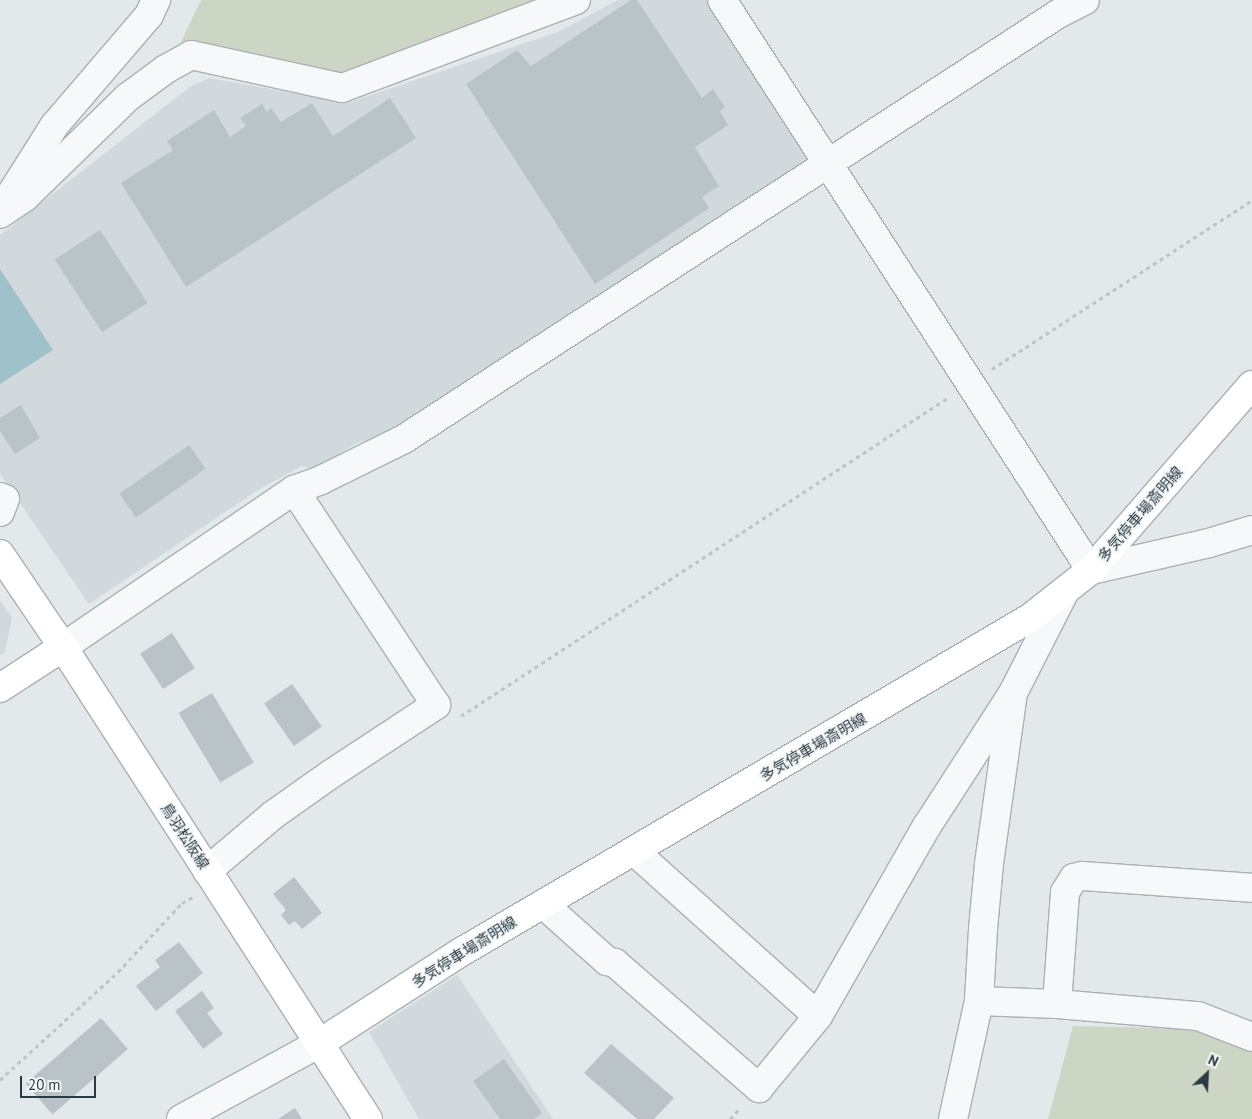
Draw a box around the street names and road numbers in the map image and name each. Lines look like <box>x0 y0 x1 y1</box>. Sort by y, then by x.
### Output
street label: 多気停車場斎明線 <box>1094 463 1186 565</box>
street label: 多気停車場斎明線 <box>757 709 869 785</box>
street label: 鳥羽松阪線 <box>157 800 213 872</box>
street label: 多気停車場斎明線 <box>408 913 520 991</box>

